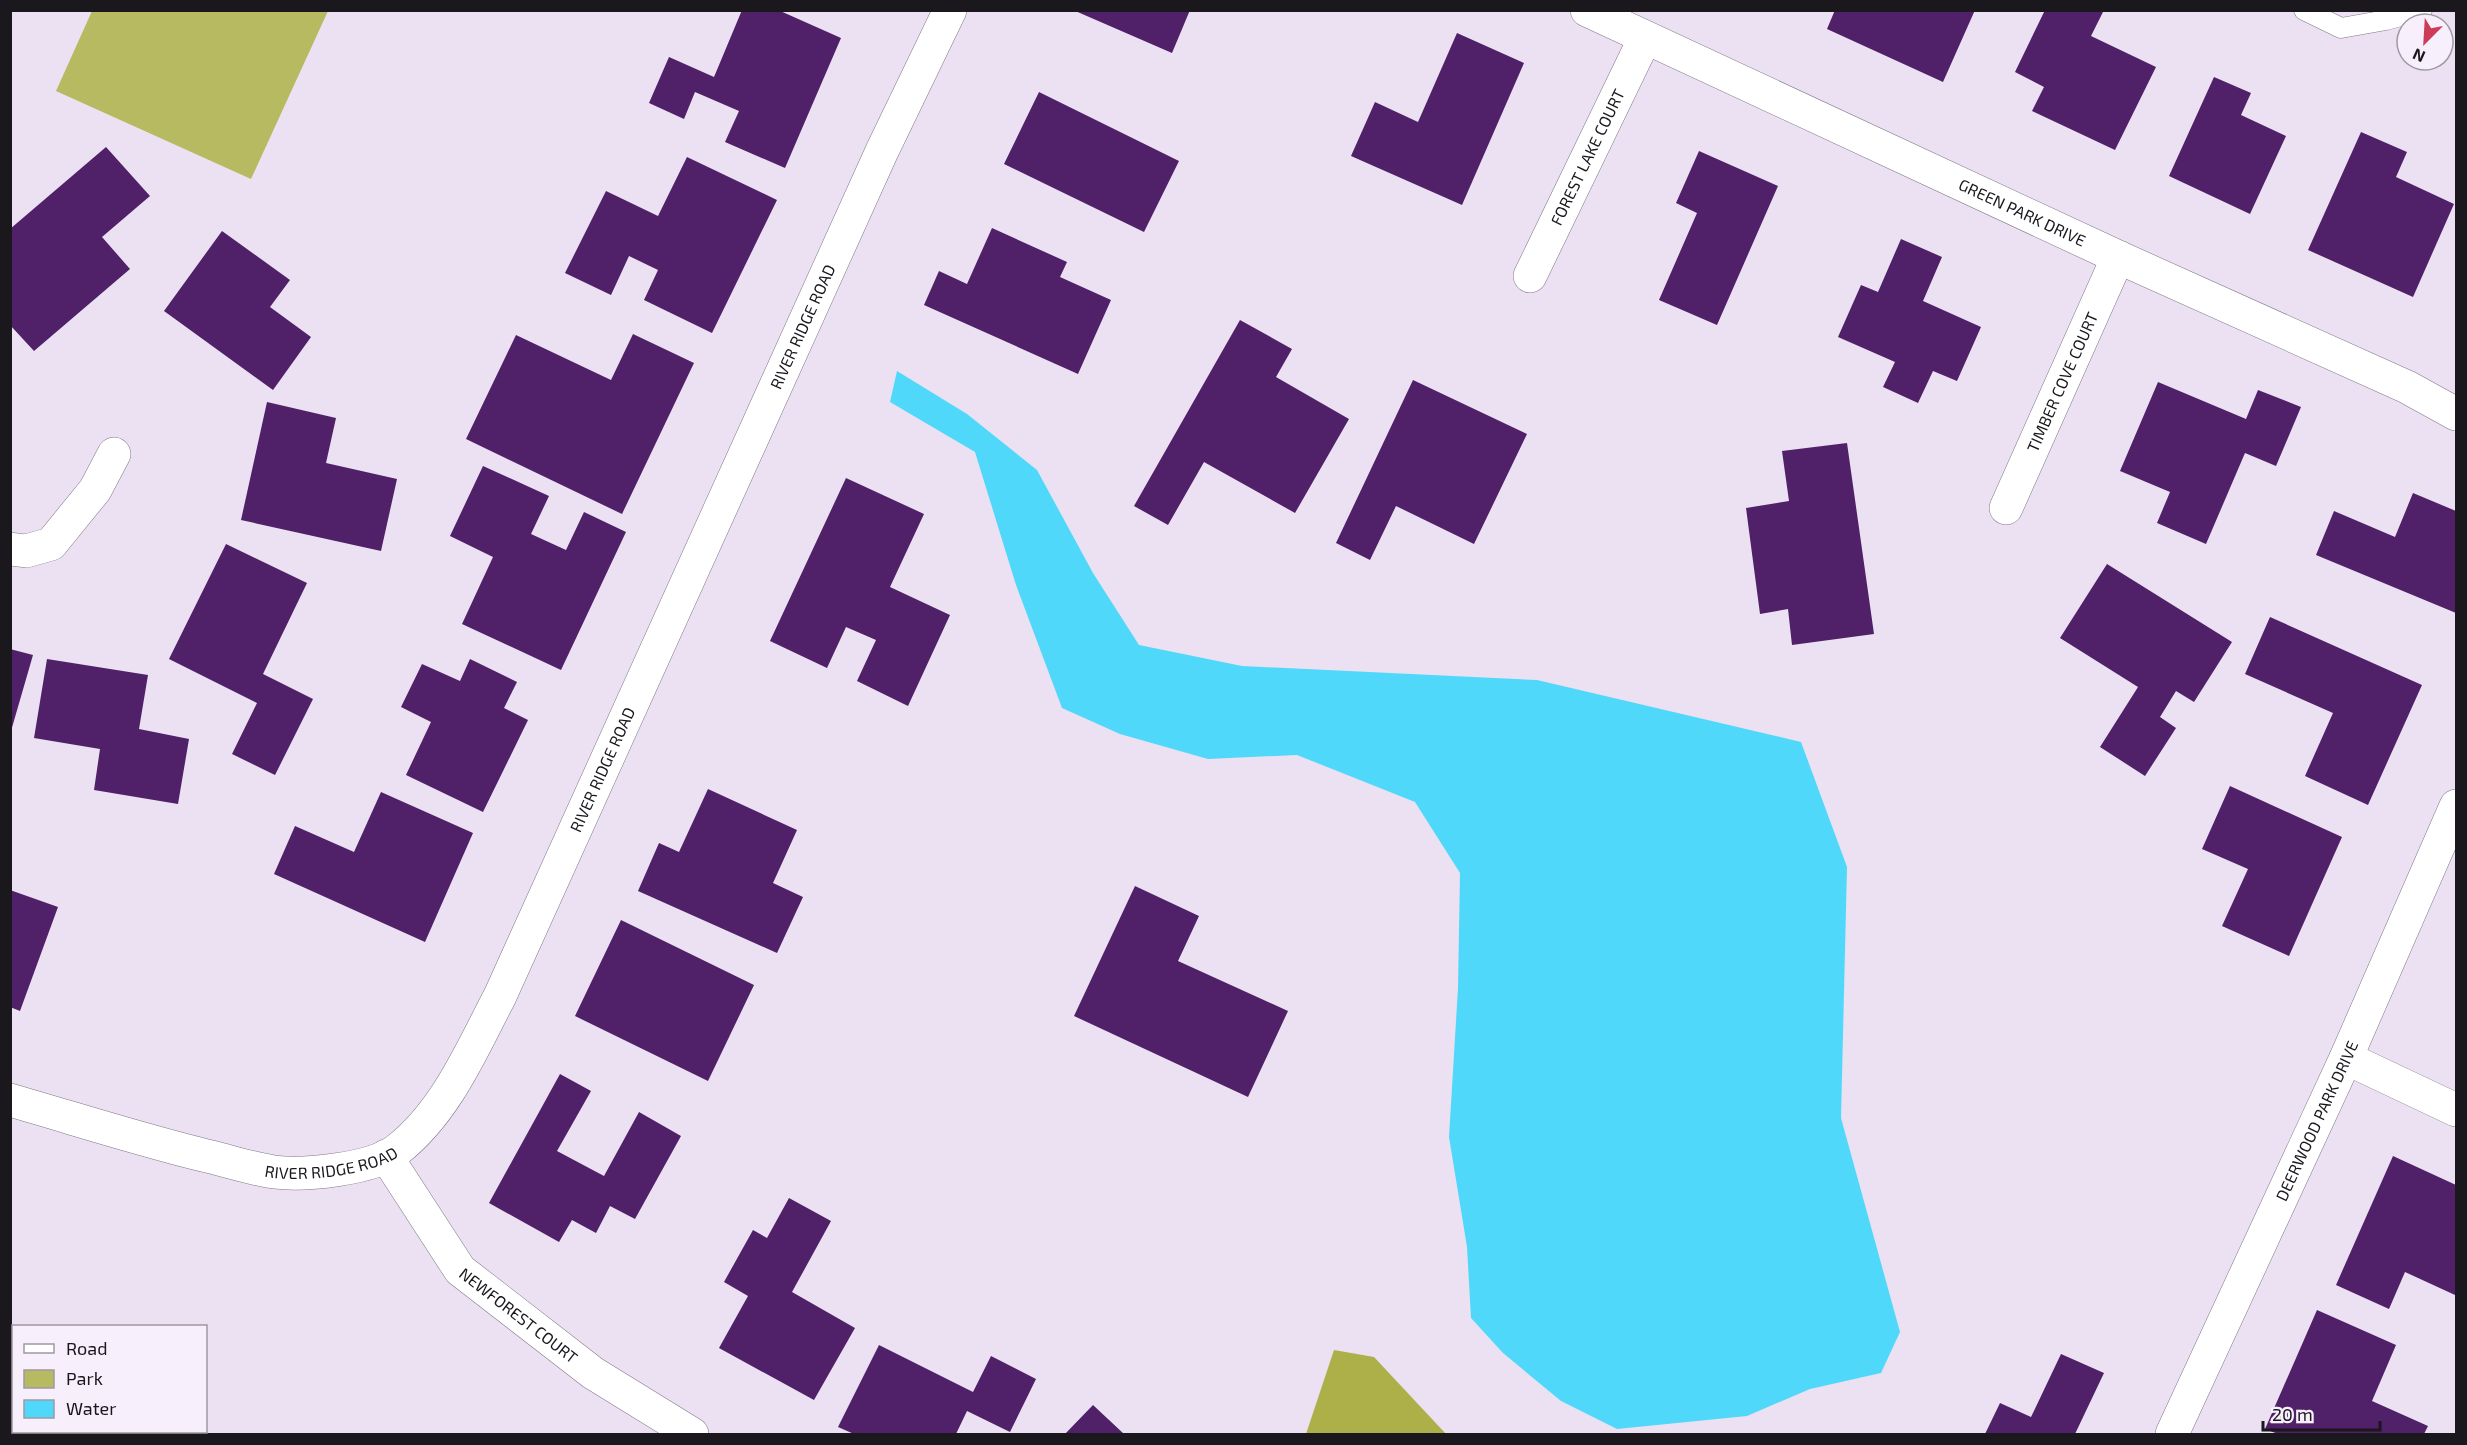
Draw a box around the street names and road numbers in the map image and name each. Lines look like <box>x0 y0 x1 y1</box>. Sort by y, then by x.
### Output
street label: FOREST LAKE COURT <box>1546 86 1628 228</box>
street label: GREEN PARK DRIVE <box>1956 174 2089 250</box>
street label: RIVER RIDGE ROAD <box>766 261 839 392</box>
street label: TIMBER COVE COURT <box>2022 309 2101 455</box>
street label: RIVER RIDGE ROAD <box>566 704 638 835</box>
street label: DEERWOOD PARK DRIVE <box>2271 1038 2361 1204</box>
street label: RIVER RIDGE ROAD <box>264 1142 401 1182</box>
street label: NEWFOREST COURT <box>456 1263 582 1367</box>

